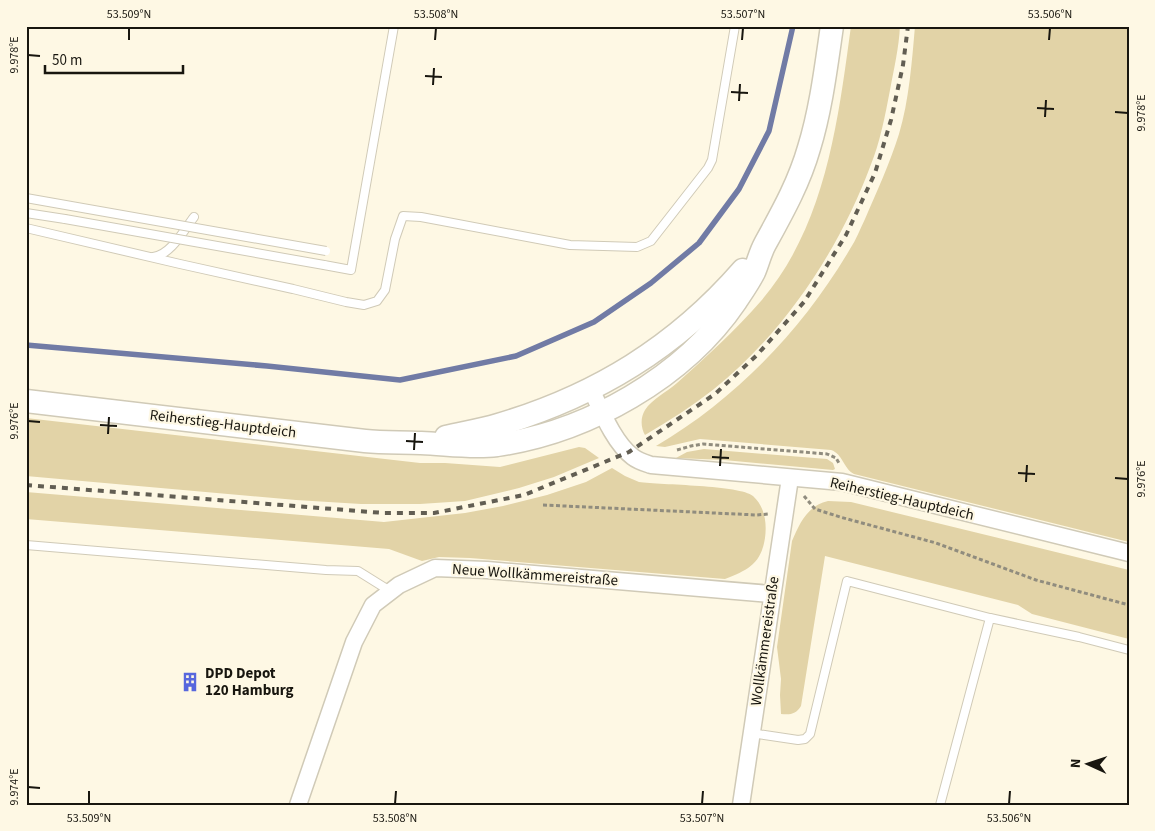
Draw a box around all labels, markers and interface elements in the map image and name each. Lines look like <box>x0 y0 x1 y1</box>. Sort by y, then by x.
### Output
text: 53.509°N <box>107 6 151 23</box>
text: 53.508°N <box>414 6 458 23</box>
text: 53.507°N <box>721 6 765 23</box>
text: 53.506°N <box>1028 6 1072 23</box>
text: 9.978°E <box>6 36 23 74</box>
scale bar <box>45 42 182 74</box>
text: 50 m <box>52 50 82 71</box>
text: 9.978°E <box>1133 94 1150 132</box>
text: 9.976°E <box>6 402 23 440</box>
street label: Reiherstieg-Hauptdeich <box>149 405 297 443</box>
text: 9.976°E <box>1133 460 1150 498</box>
street label: Reiherstieg-Hauptdeich <box>828 472 976 526</box>
street label: Neue Wollkämmereistraße <box>451 559 619 591</box>
street label: Wollkämmereistraße <box>746 575 784 707</box>
place label: DPD Depot 120 Hamburg <box>205 663 294 701</box>
building icon: DPD Depot 120 Hamburg <box>179 671 201 693</box>
north arrow <box>1062 738 1112 788</box>
text: N <box>1066 758 1086 769</box>
text: 9.974°E <box>6 768 23 806</box>
text: 53.509°N <box>67 810 111 827</box>
text: 53.508°N <box>373 810 417 827</box>
text: 53.507°N <box>680 810 724 827</box>
text: 53.506°N <box>987 810 1031 827</box>

